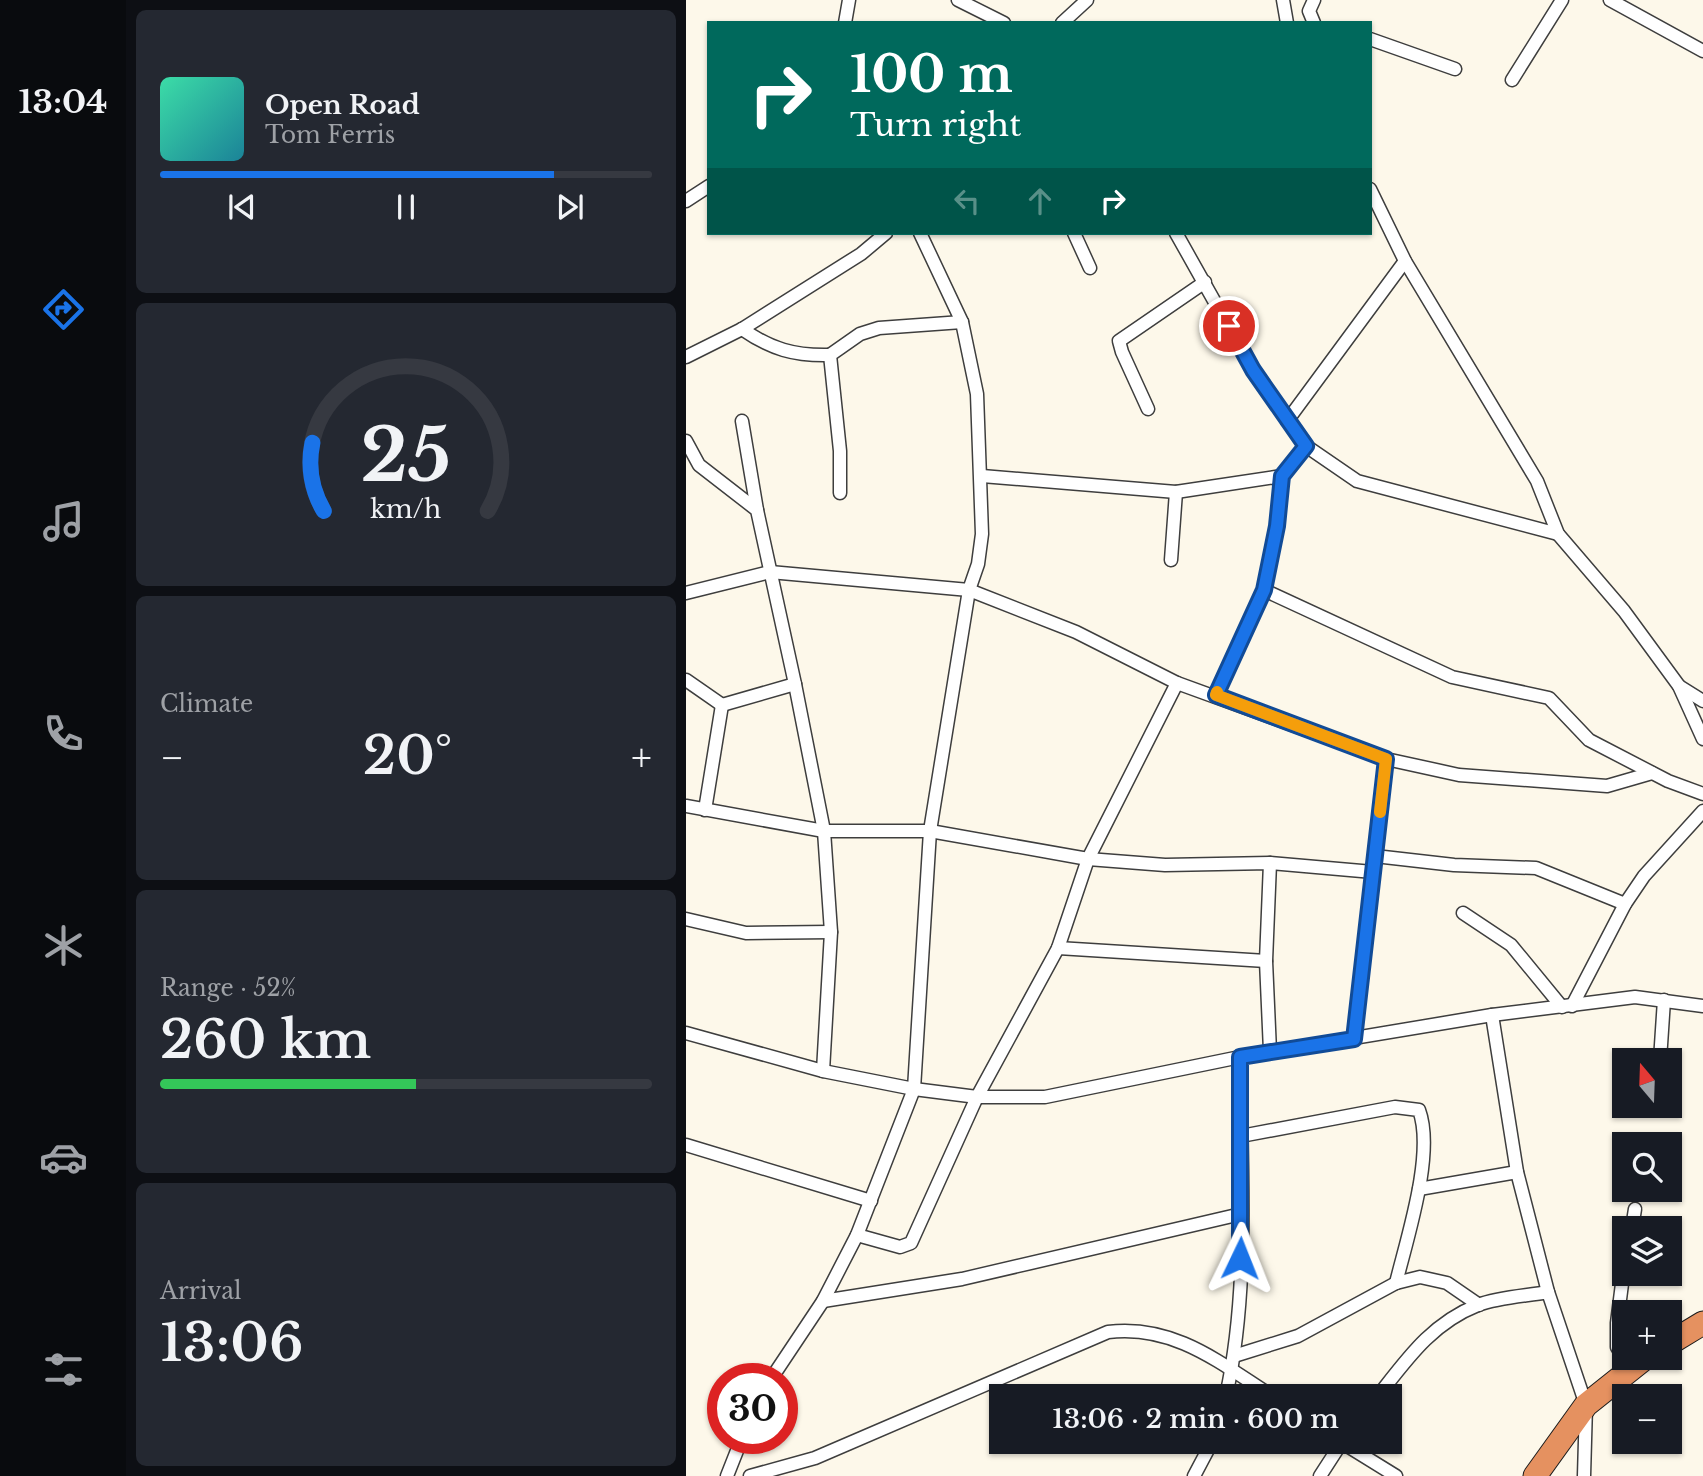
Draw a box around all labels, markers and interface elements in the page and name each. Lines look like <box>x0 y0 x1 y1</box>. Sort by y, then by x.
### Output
text: 100 m <box>850 44 1013 105</box>
icon: right <box>735 49 826 140</box>
text: 13:04 <box>19 82 107 122</box>
text: Open Road <box>265 89 420 121</box>
text: Turn right <box>850 105 1021 145</box>
text: Tom Ferris <box>265 121 395 149</box>
icon: left <box>948 182 986 220</box>
icon: ahead <box>1021 182 1059 220</box>
icon: right <box>1094 182 1132 220</box>
icon: previous <box>223 188 261 226</box>
icon: pause <box>387 188 425 226</box>
icon: next <box>551 188 589 226</box>
icon: directions <box>39 285 88 334</box>
pin <box>1199 296 1259 356</box>
icon: arrive <box>1210 307 1248 345</box>
text: 25 <box>361 410 451 501</box>
text: km/h <box>371 494 441 525</box>
icon: music <box>39 497 88 546</box>
text: Climate <box>160 690 253 718</box>
icon: phone <box>39 709 88 758</box>
text: 20° <box>363 724 452 788</box>
text: − <box>160 734 184 781</box>
text: + <box>631 734 652 781</box>
icon: climate <box>39 921 88 970</box>
text: Range · 52% <box>160 974 296 1002</box>
text: 260 km <box>160 1008 371 1072</box>
north arrow <box>1612 1048 1682 1118</box>
map controls <box>1612 1048 1682 1454</box>
button: search <box>1612 1132 1682 1202</box>
icon: car <box>39 1133 88 1182</box>
button: layers <box>1612 1216 1682 1286</box>
position arrow <box>1203 1221 1277 1295</box>
text: Arrival <box>160 1277 241 1305</box>
button: + <box>1612 1300 1682 1370</box>
text: 13:06 <box>160 1311 303 1375</box>
icon: filters <box>39 1345 88 1394</box>
speed limit sign: 30 <box>707 1363 798 1454</box>
button: − <box>1612 1384 1682 1454</box>
text: 13:06 · 2 min · 600 m <box>1052 1403 1339 1435</box>

